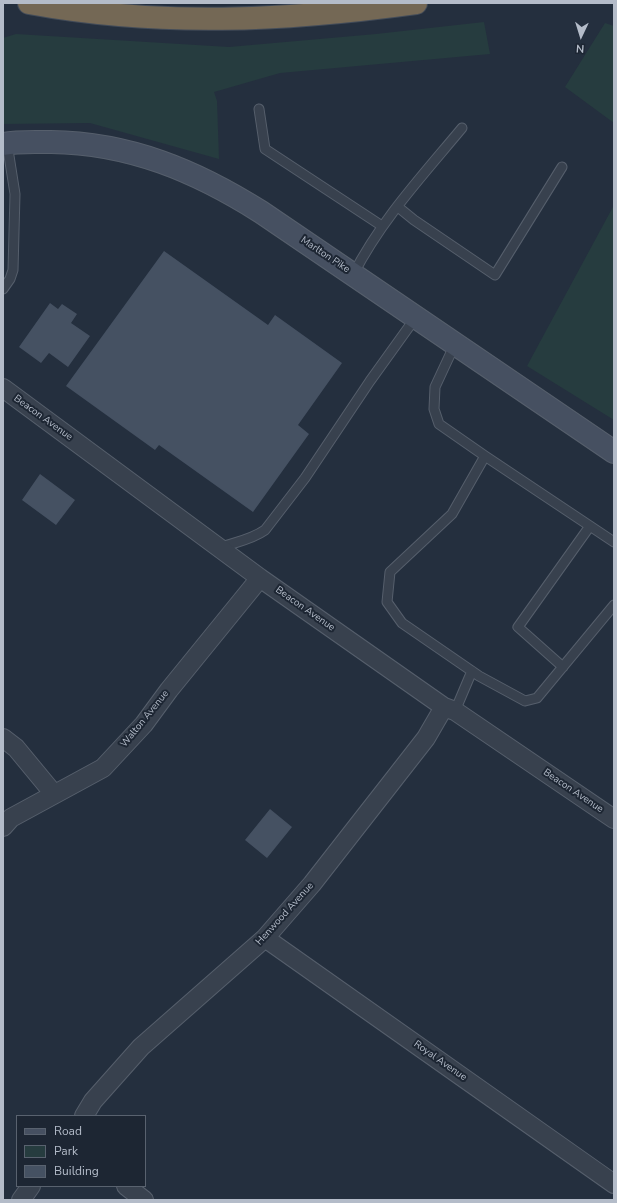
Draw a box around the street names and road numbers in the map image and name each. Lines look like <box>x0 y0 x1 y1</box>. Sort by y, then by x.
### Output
street label: Marlton Pike <box>298 234 352 276</box>
street label: Beacon Avenue <box>11 393 75 443</box>
street label: Beacon Avenue <box>273 584 337 634</box>
street label: Walton Avenue <box>118 688 172 750</box>
street label: Beacon Avenue <box>541 767 605 815</box>
street label: Henwood Avenue <box>254 880 316 948</box>
street label: Royal Avenue <box>411 1038 469 1084</box>

